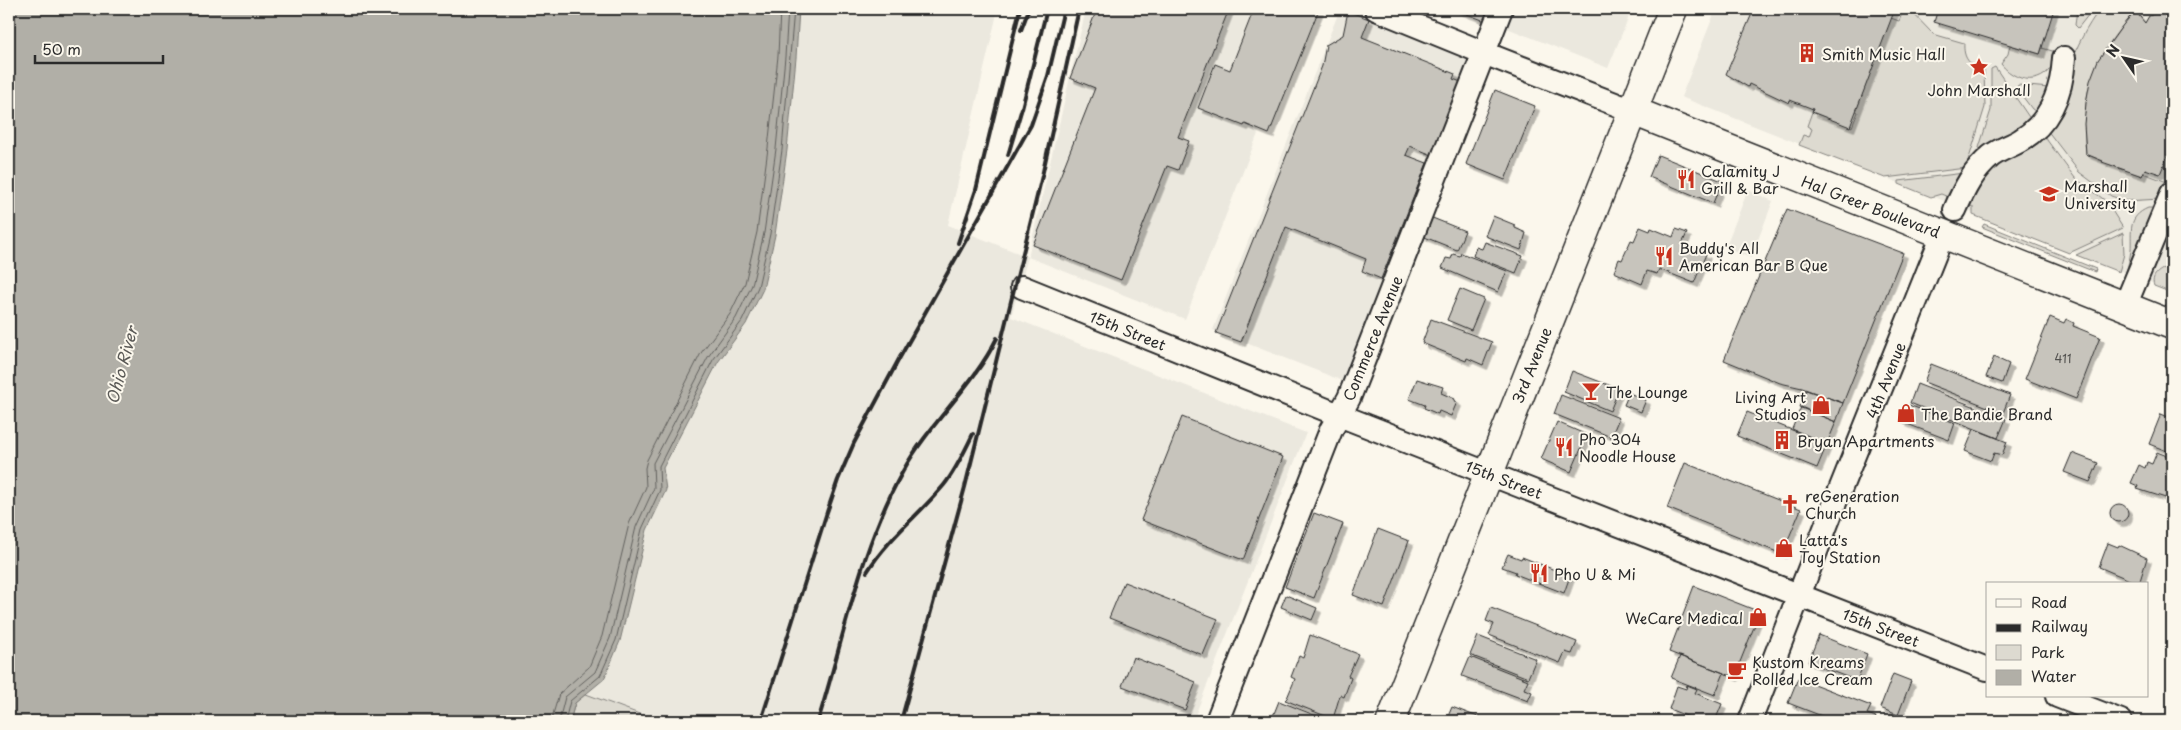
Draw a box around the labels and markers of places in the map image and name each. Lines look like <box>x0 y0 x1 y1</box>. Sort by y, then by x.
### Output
building icon: Smith Music Hall <box>1796 42 1818 64</box>
place label: Smith Music Hall <box>1822 42 1945 65</box>
place icon: John Marshall <box>1968 56 1990 78</box>
place label: John Marshall <box>1928 78 2030 101</box>
place label: Calamity J Grill & Bar <box>1701 159 1780 199</box>
restaurant icon: Calamity J Grill & Bar <box>1675 168 1697 190</box>
place label: Marshall University <box>2064 174 2136 214</box>
school or university icon: Marshall University <box>2038 183 2060 205</box>
place label: Buddy's All American Bar B Que <box>1679 236 1828 276</box>
restaurant icon: Buddy's All American Bar B Que <box>1653 245 1675 267</box>
bar icon: The Lounge <box>1580 380 1602 402</box>
place label: The Lounge <box>1606 380 1688 403</box>
place label: Living Art Studios <box>1735 385 1806 425</box>
shop icon: Living Art Studios <box>1810 394 1832 416</box>
shop icon: The Bandie Brand <box>1895 402 1917 424</box>
place label: The Bandie Brand <box>1921 402 2052 425</box>
place label: Pho 304 Noodle House <box>1579 427 1676 467</box>
building icon: Bryan Apartments <box>1771 429 1793 451</box>
place label: Bryan Apartments <box>1797 429 1934 452</box>
restaurant icon: Pho 304 Noodle House <box>1553 436 1575 458</box>
place label: reGeneration Church <box>1805 484 1899 524</box>
church icon: reGeneration Church <box>1779 493 1801 515</box>
place label: Latta's Toy Station <box>1799 528 1881 568</box>
shop icon: Latta's Toy Station <box>1773 537 1795 559</box>
restaurant icon: Pho U & Mi <box>1528 562 1550 584</box>
place label: Pho U & Mi <box>1554 562 1636 585</box>
place label: WeCare Medical <box>1625 606 1743 629</box>
shop icon: WeCare Medical <box>1747 606 1769 628</box>
place label: Kustom Kreams Rolled Ice Cream <box>1752 650 1873 690</box>
cafe icon: Kustom Kreams Rolled Ice Cream <box>1726 659 1748 681</box>

